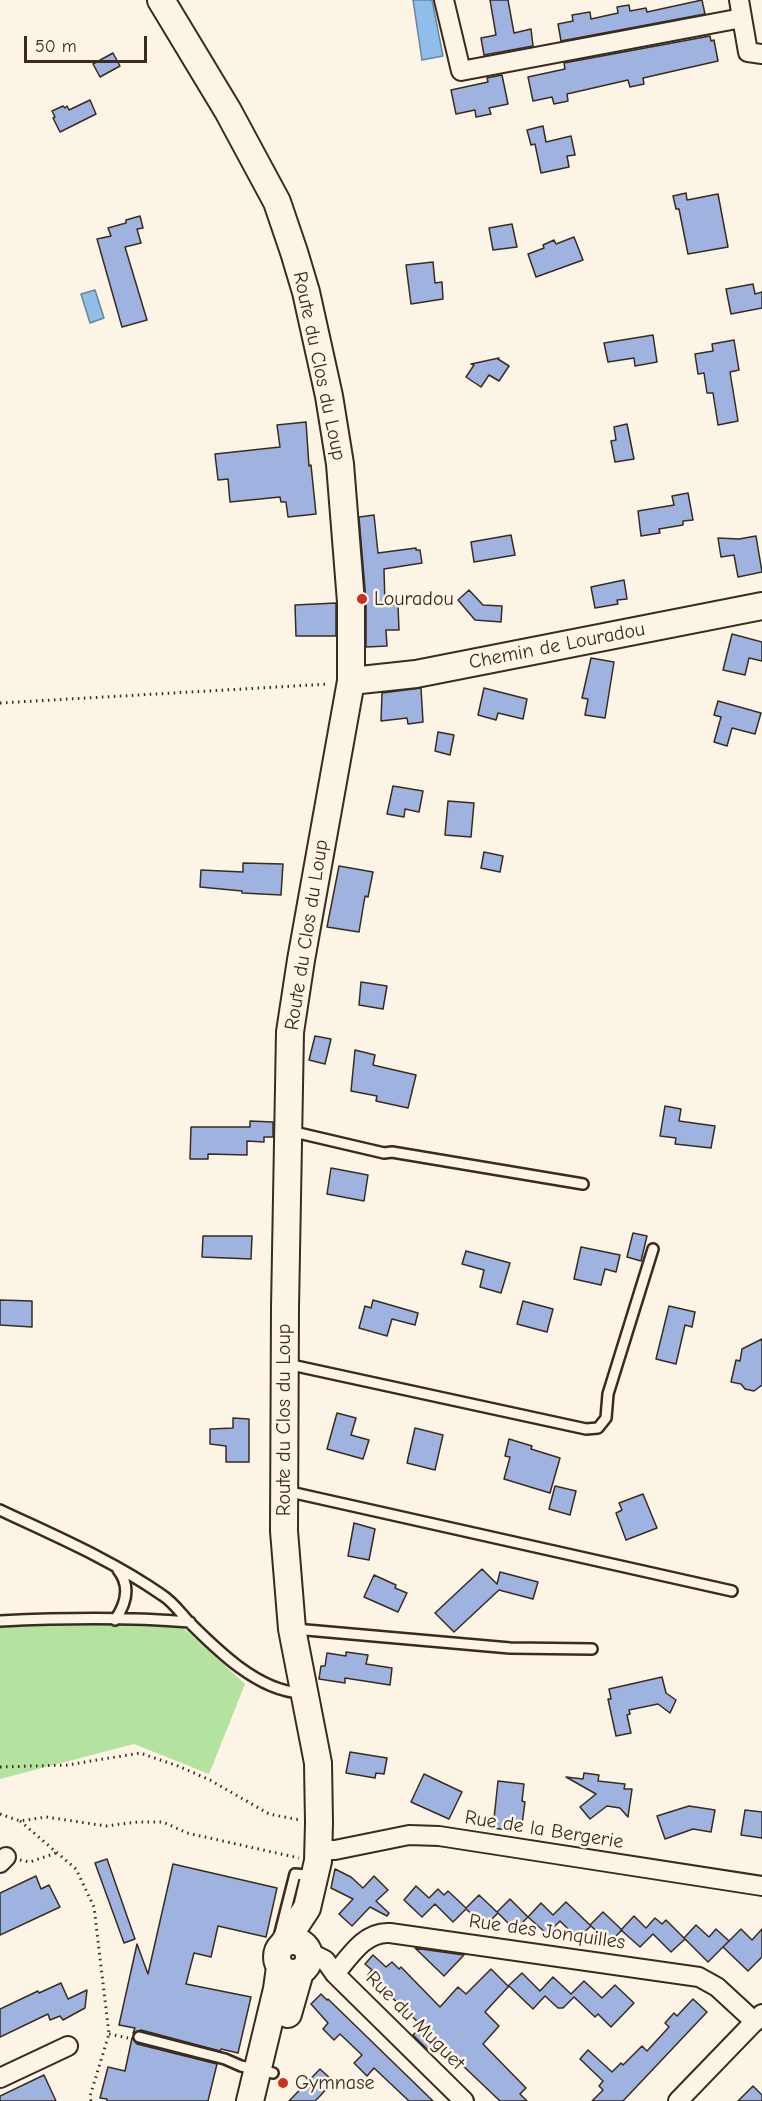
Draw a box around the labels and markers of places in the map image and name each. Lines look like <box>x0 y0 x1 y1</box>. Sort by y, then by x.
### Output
place label: Louradou <box>374 587 454 611</box>
marker: Louradou <box>355 592 369 606</box>
place label: Gymnase <box>295 2071 374 2095</box>
marker: Gymnase <box>276 2076 290 2090</box>

